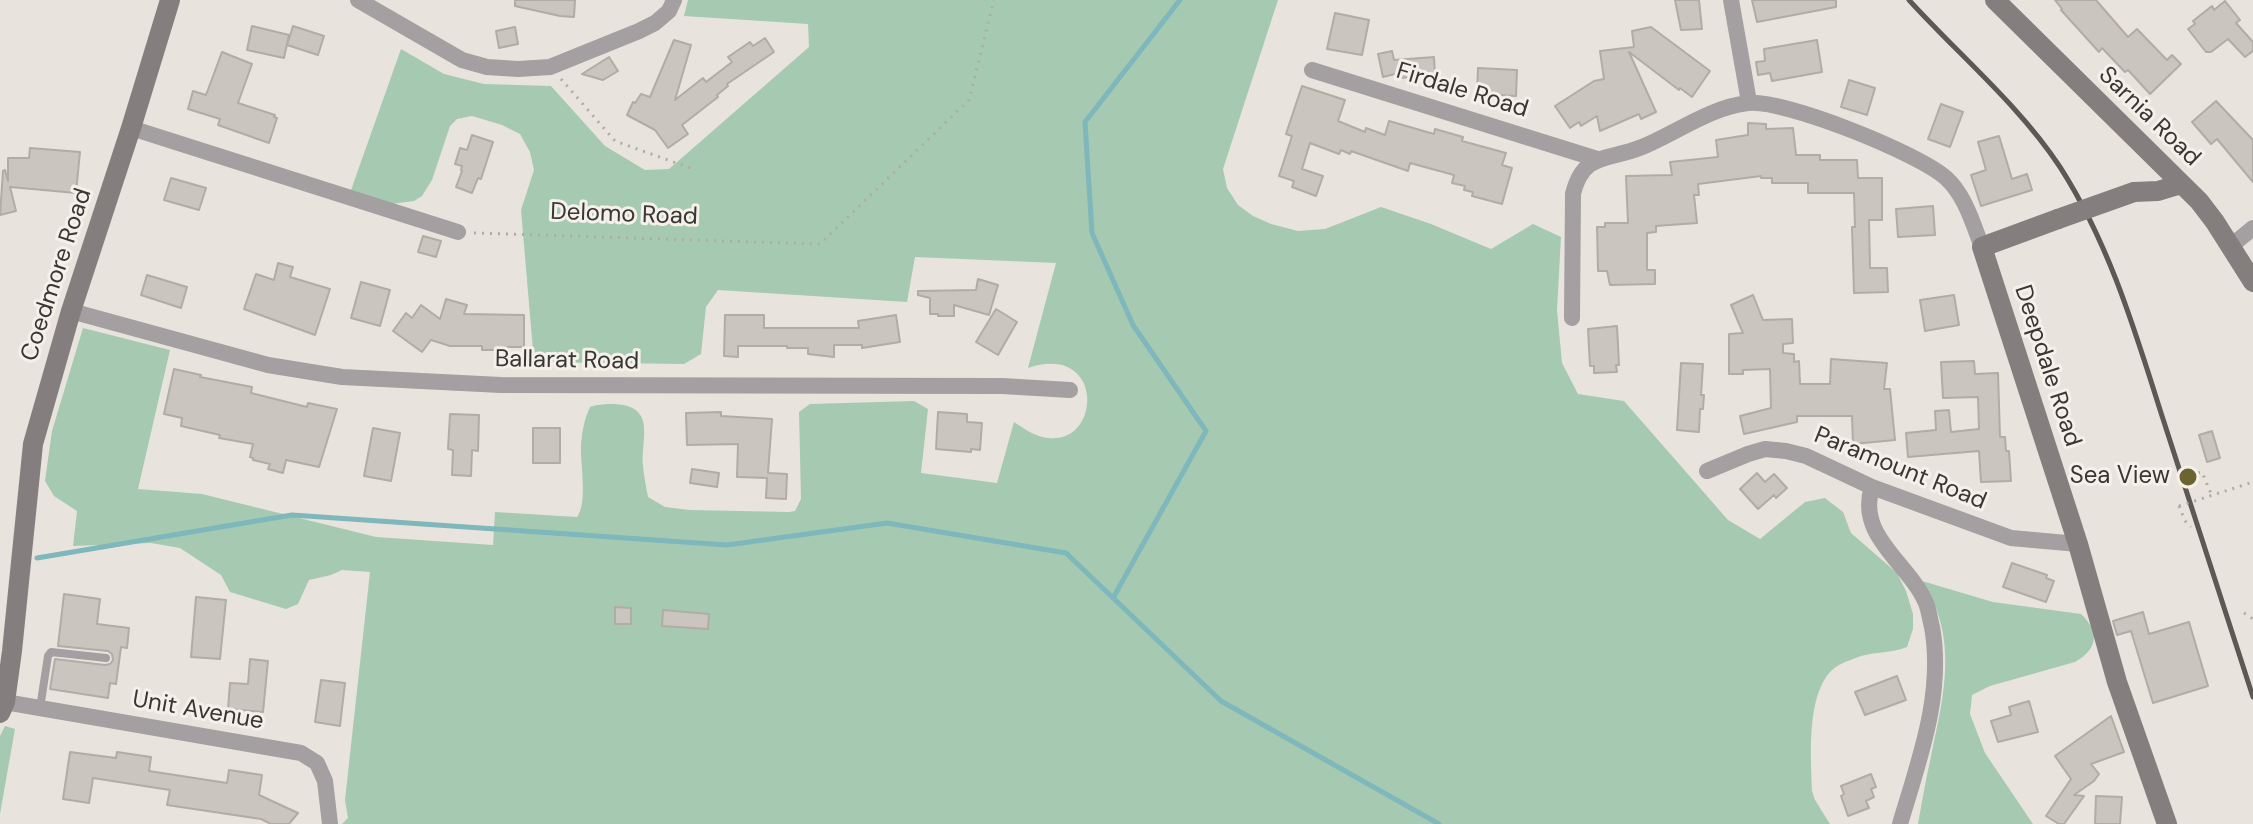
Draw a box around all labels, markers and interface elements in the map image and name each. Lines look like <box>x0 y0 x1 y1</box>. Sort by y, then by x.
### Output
street label: Firdale Road <box>1393 57 1531 125</box>
street label: Sarnia Road <box>2092 61 2206 173</box>
street label: Coedmore Road <box>15 185 99 365</box>
street label: Delomo Road <box>550 198 698 232</box>
street label: Deepdale Road <box>2007 282 2087 450</box>
street label: Ballarat Road <box>494 345 640 377</box>
street label: Paramount Road <box>1810 421 1990 517</box>
place label: Sea View <box>2070 463 2170 491</box>
marker: Sea View <box>2177 466 2199 488</box>
street label: Unit Avenue <box>130 685 266 737</box>

